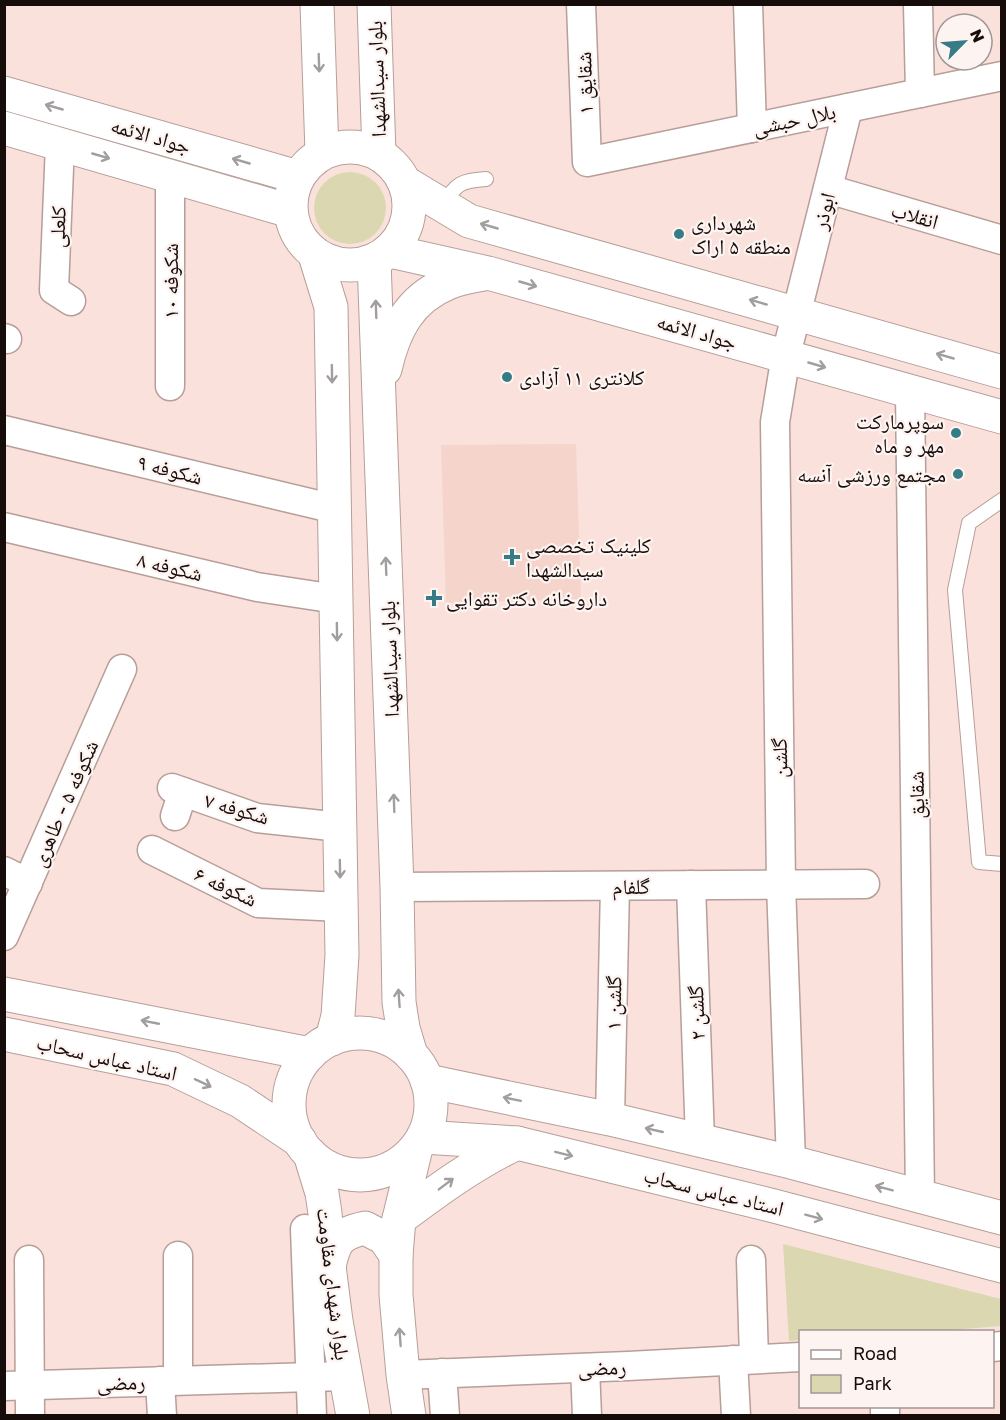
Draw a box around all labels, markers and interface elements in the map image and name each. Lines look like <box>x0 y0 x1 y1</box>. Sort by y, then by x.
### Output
north arrow <box>934 12 994 72</box>
street label: بلوار سیدالشهدا <box>361 20 391 138</box>
text: N <box>966 26 989 45</box>
street label: شقایق ۱ <box>570 51 599 115</box>
one-way arrow <box>313 52 325 72</box>
street label: بلال حبشی <box>750 98 838 141</box>
one-way arrow <box>45 101 64 112</box>
street label: جواد الائمه <box>108 111 194 159</box>
one-way arrow <box>91 151 110 162</box>
one-way arrow <box>232 155 251 166</box>
street label: ابوذر <box>806 190 840 233</box>
street label: انقلاب <box>888 196 942 234</box>
street label: کلعلی <box>43 205 72 249</box>
place label: شهرداری منطقه ۵ اراک <box>691 209 791 259</box>
one-way arrow <box>480 220 499 232</box>
marker: شهرداری منطقه ۵ اراک <box>672 227 686 241</box>
street label: شکوفه ۱۰ <box>157 243 183 319</box>
one-way arrow <box>519 279 538 290</box>
one-way arrow <box>749 296 768 308</box>
one-way arrow <box>370 299 381 319</box>
street label: جواد الائمه <box>654 307 740 355</box>
one-way arrow <box>936 350 955 361</box>
one-way arrow <box>807 360 826 371</box>
one-way arrow <box>326 363 338 383</box>
place label: کلانتری ۱۱ آزادی <box>519 364 645 390</box>
marker: کلانتری ۱۱ آزادی <box>500 370 514 384</box>
place label: سوپرمارکت مهر و ماه <box>856 408 944 458</box>
marker: سوپرمارکت مهر و ماه <box>949 426 963 440</box>
street label: شکوفه ۹ <box>135 448 205 490</box>
place label: مجتمع ورزشی آنسه <box>797 461 946 488</box>
marker: مجتمع ورزشی آنسه <box>951 467 965 481</box>
place label: کلینیک تخصصی سیدالشهدا <box>526 532 651 582</box>
street label: شکوفه ۸ <box>135 546 205 586</box>
marker: کلینیک تخصصی سیدالشهدا <box>503 548 521 566</box>
one-way arrow <box>380 557 391 577</box>
place label: داروخانه دکتر تقوایی <box>446 585 607 612</box>
marker: داروخانه دکتر تقوایی <box>427 591 441 605</box>
street label: بلوار سیدالشهدا <box>374 600 404 718</box>
one-way arrow <box>331 621 342 641</box>
street label: شکوفه ۵ - طاهری <box>24 736 104 870</box>
street label: گلشن <box>766 737 793 778</box>
street label: شقایق <box>903 771 930 819</box>
street label: شکوفه ۷ <box>202 786 272 830</box>
one-way arrow <box>389 794 400 814</box>
one-way arrow <box>334 858 346 878</box>
street label: شکوفه ۶ <box>190 860 262 912</box>
street label: گلفام <box>612 873 650 901</box>
street label: گلشن ۱ <box>600 975 627 1031</box>
street label: گلشن ۲ <box>682 985 711 1041</box>
one-way arrow <box>394 989 405 1009</box>
one-way arrow <box>140 1016 160 1027</box>
street label: استاد عباس سحاب <box>34 1028 180 1087</box>
one-way arrow <box>194 1077 212 1089</box>
one-way arrow <box>502 1093 522 1104</box>
one-way arrow <box>645 1123 664 1135</box>
one-way arrow <box>554 1149 573 1161</box>
street label: استاد عباس سحاب <box>641 1161 787 1222</box>
one-way arrow <box>438 1177 454 1190</box>
one-way arrow <box>875 1181 894 1193</box>
street label: بلوار شهدای مقاومت <box>312 1206 356 1362</box>
one-way arrow <box>805 1212 824 1223</box>
one-way arrow <box>394 1327 405 1347</box>
legend <box>799 1330 994 1408</box>
text: Road <box>853 1342 897 1364</box>
street label: رمضی <box>577 1353 627 1382</box>
street label: رمضی <box>96 1368 146 1397</box>
text: Park <box>853 1372 892 1394</box>

